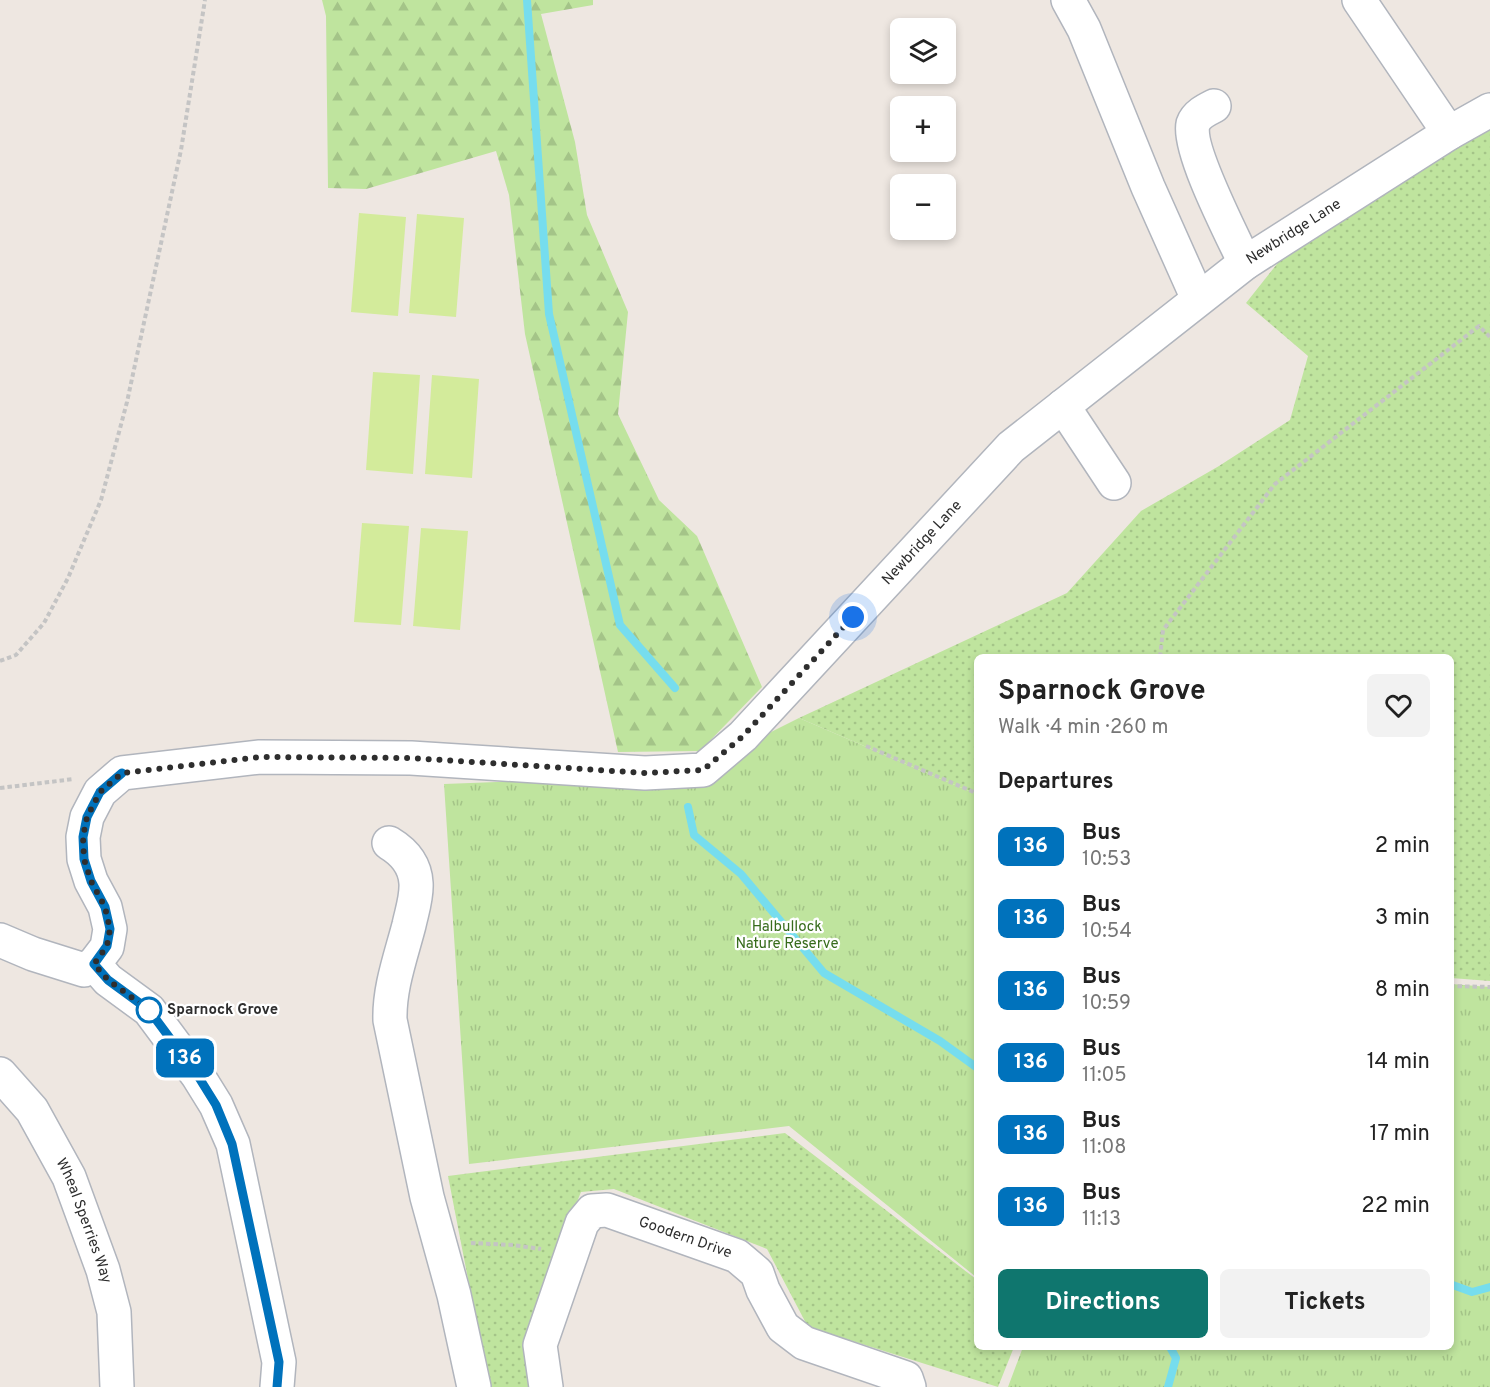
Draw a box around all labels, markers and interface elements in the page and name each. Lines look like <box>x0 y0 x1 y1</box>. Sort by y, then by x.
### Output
map controls <box>890 18 956 240</box>
button: layers <box>890 18 956 84</box>
button: + <box>890 96 956 162</box>
button: − <box>890 174 956 240</box>
street label: Newbridge Lane <box>1243 195 1345 269</box>
street label: Newbridge Lane <box>878 496 966 589</box>
your location <box>838 602 868 632</box>
text: Sparnock Grove <box>998 674 1205 710</box>
button: heart <box>1367 674 1430 737</box>
text: Walk · 4 min · 260 m <box>998 715 1169 741</box>
text: Departures <box>998 769 1114 796</box>
text: Bus <box>1082 820 1121 847</box>
text: 136 <box>1014 833 1048 860</box>
text: 2 min <box>1375 833 1430 860</box>
text: 10:53 <box>1082 847 1131 873</box>
text: Bus <box>1082 892 1121 919</box>
text: 136 <box>1014 905 1048 932</box>
text: 3 min <box>1375 905 1430 932</box>
park label: Halbullock Nature Reserve <box>735 918 839 954</box>
text: 10:54 <box>1082 919 1132 945</box>
text: Bus <box>1082 964 1121 991</box>
text: 136 <box>1014 977 1048 1004</box>
text: 8 min <box>1375 977 1430 1004</box>
text: 10:59 <box>1082 991 1131 1017</box>
marker: Sparnock Grove <box>136 997 162 1023</box>
place label: Sparnock Grove <box>167 1001 278 1020</box>
text: Bus <box>1082 1036 1121 1063</box>
line badge: 136 <box>150 1038 219 1078</box>
text: 136 <box>168 1045 202 1072</box>
text: 136 <box>1014 1049 1048 1076</box>
text: 14 min <box>1367 1049 1430 1076</box>
text: 11:05 <box>1082 1063 1127 1089</box>
text: Bus <box>1082 1108 1121 1135</box>
text: 136 <box>1014 1121 1048 1148</box>
text: 17 min <box>1370 1121 1430 1148</box>
text: 11:08 <box>1082 1135 1126 1161</box>
street label: Wheal Sperries Way <box>51 1155 116 1285</box>
text: Bus <box>1082 1180 1121 1207</box>
text: 136 <box>1014 1193 1048 1220</box>
text: 22 min <box>1361 1193 1430 1220</box>
text: 11:13 <box>1082 1207 1121 1233</box>
street label: Goodern Drive <box>636 1212 734 1263</box>
button: Directions <box>998 1269 1208 1338</box>
button: Tickets <box>1220 1269 1430 1338</box>

